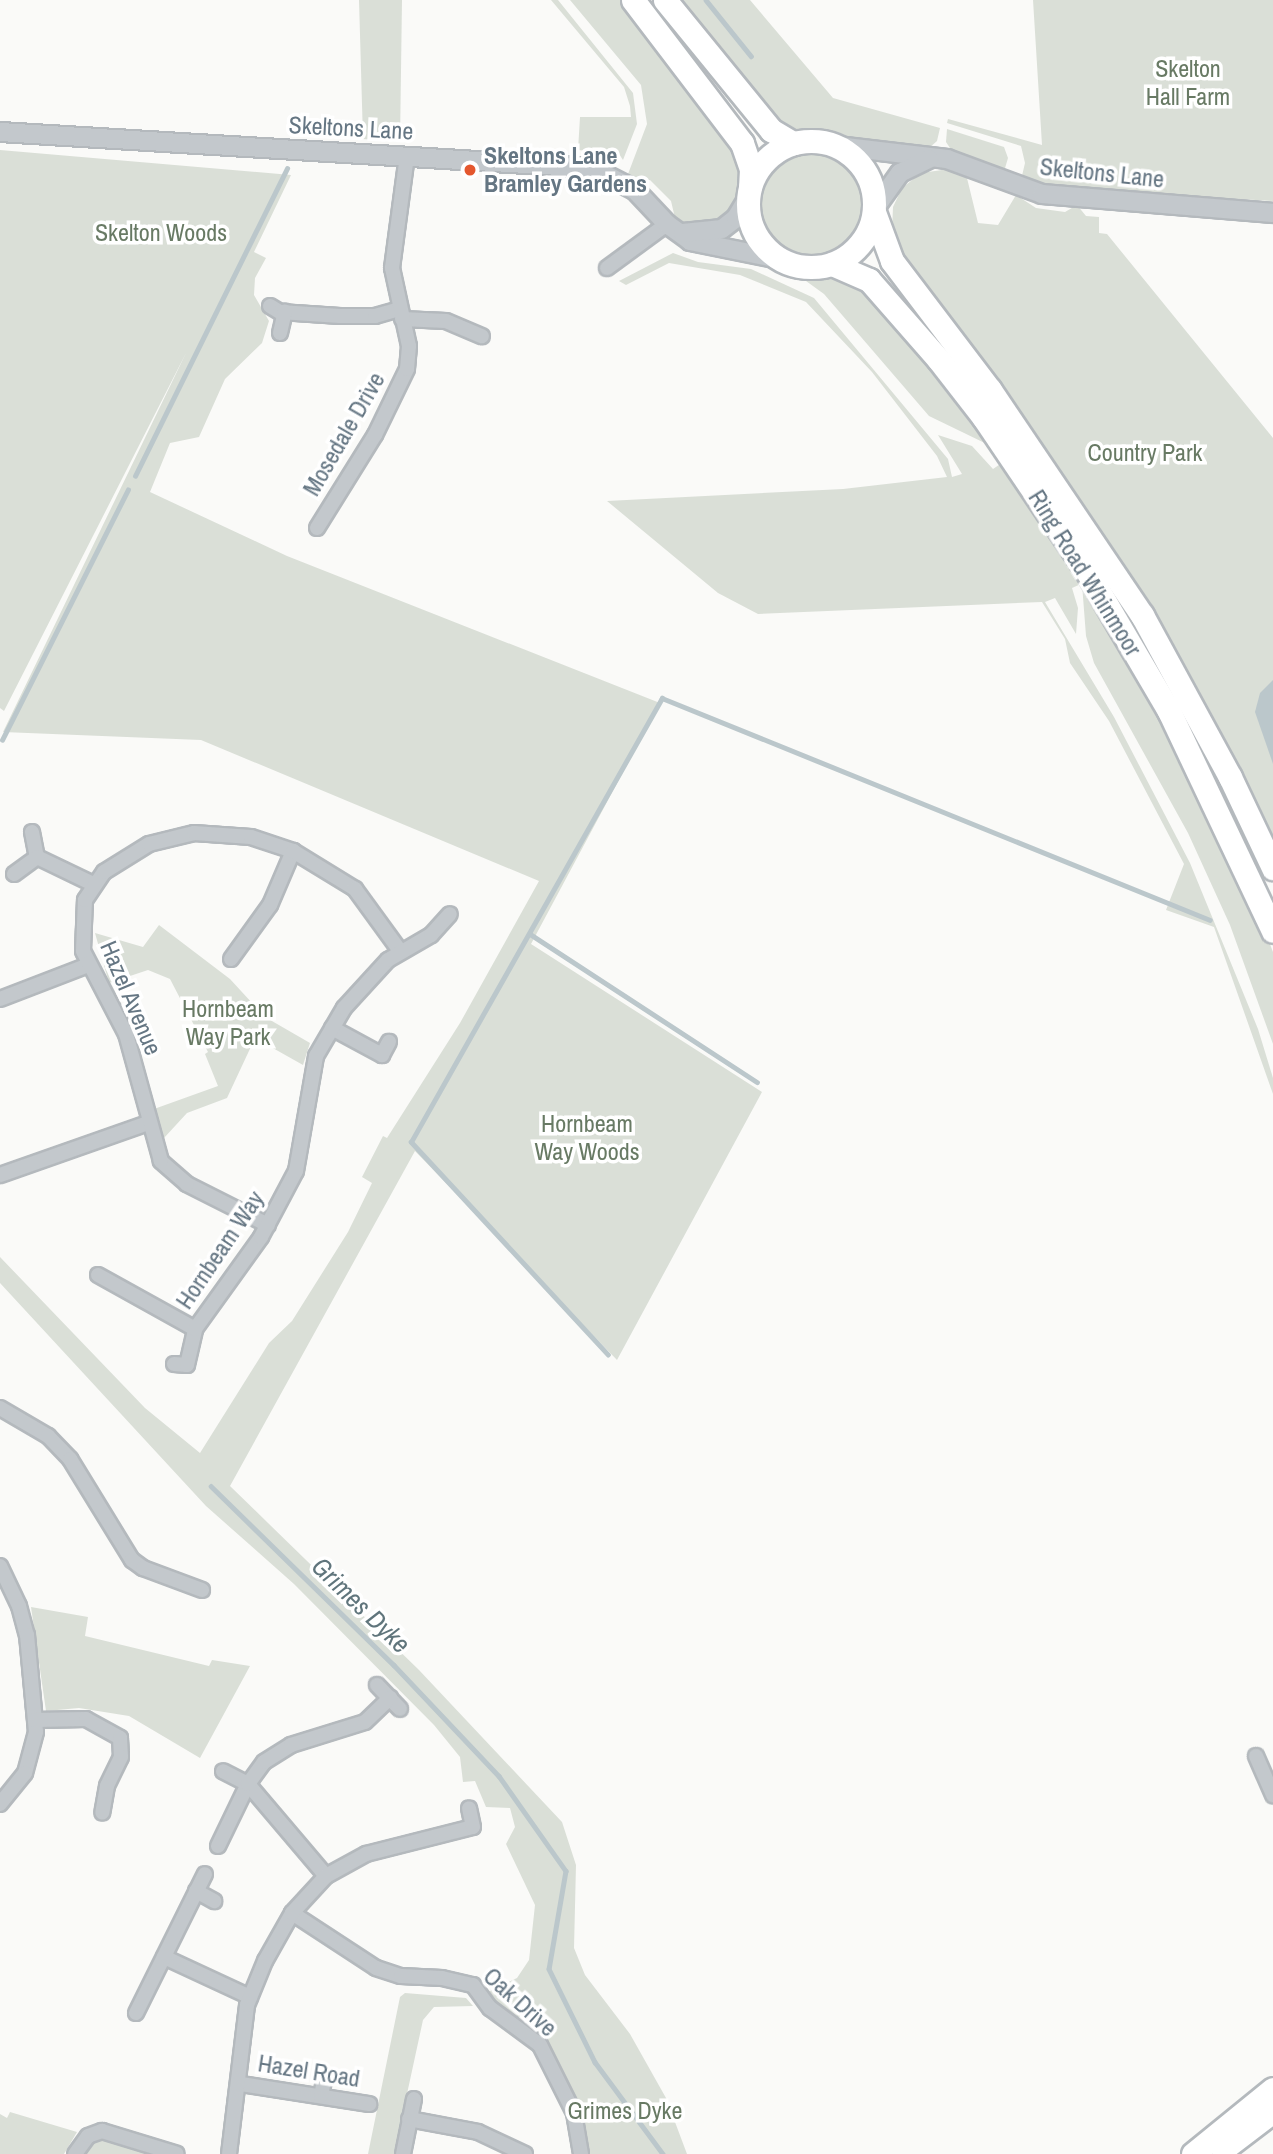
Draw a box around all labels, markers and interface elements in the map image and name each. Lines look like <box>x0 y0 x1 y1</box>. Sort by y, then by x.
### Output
park label: Skelton Hall Farm <box>1146 55 1230 111</box>
street label: Skeltons Lane <box>288 110 414 146</box>
place label: Skeltons Lane Bramley Gardens <box>484 142 647 198</box>
street label: Skeltons Lane <box>1038 152 1166 194</box>
marker: Skeltons Lane Bramley Gardens <box>462 162 478 178</box>
park label: Skelton Woods <box>95 219 227 247</box>
street label: Mosedale Drive <box>297 367 391 501</box>
park label: Country Park <box>1088 439 1202 467</box>
street label: Ring Road Whinmoor <box>1022 485 1148 661</box>
street label: Hazel Avenue <box>94 936 168 1060</box>
park label: Hornbeam Way Park <box>182 995 274 1051</box>
park label: Hornbeam Way Woods <box>534 1110 640 1166</box>
street label: Hornbeam Way <box>170 1186 270 1314</box>
water label: Grimes Dyke <box>305 1551 417 1659</box>
street label: Oak Drive <box>477 1962 563 2042</box>
street label: Hazel Road <box>256 2049 362 2093</box>
park label: Grimes Dyke <box>568 2097 682 2125</box>

